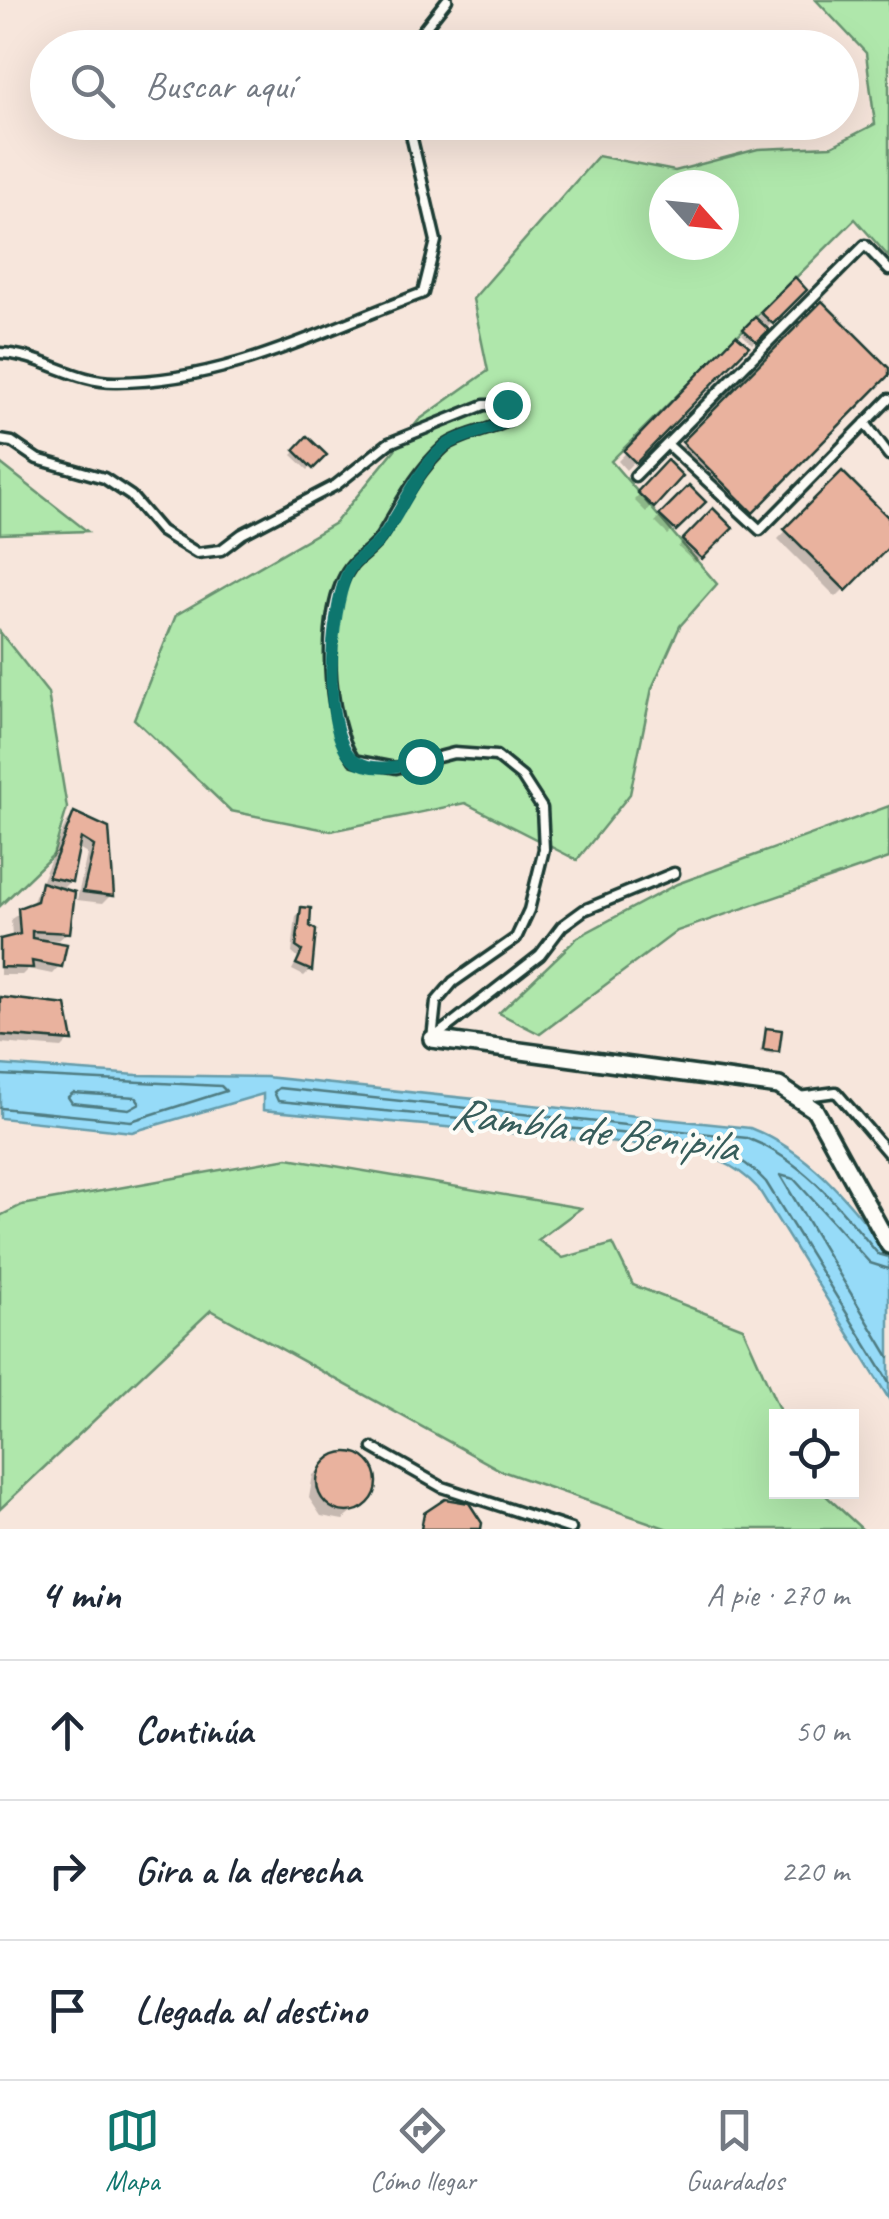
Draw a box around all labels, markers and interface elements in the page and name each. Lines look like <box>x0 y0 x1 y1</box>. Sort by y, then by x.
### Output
search box <box>30 30 859 140</box>
icon: search <box>65 58 120 113</box>
text: Buscar aquí <box>145 62 294 109</box>
north arrow <box>649 170 739 260</box>
route end <box>485 382 531 428</box>
route start <box>398 739 444 785</box>
water label: Rambla de Benipila <box>448 1084 744 1176</box>
map controls <box>769 1409 859 1499</box>
button: locate <box>769 1409 859 1499</box>
text: 4 min <box>40 1568 120 1621</box>
text: A pie · 270 m <box>706 1574 849 1615</box>
icon: ahead <box>40 1703 95 1758</box>
text: Continúa <box>135 1707 253 1754</box>
text: 50 m <box>795 1710 849 1751</box>
icon: right <box>40 1843 95 1898</box>
text: Gira a la derecha <box>135 1847 361 1894</box>
text: 220 m <box>780 1850 849 1891</box>
icon: arrive <box>40 1983 95 2038</box>
text: Llegada al destino <box>135 1987 366 2034</box>
tab: Mapa <box>105 2103 160 2198</box>
tab: Cómo llegar <box>370 2103 476 2198</box>
tab: Guardados <box>686 2103 784 2198</box>

